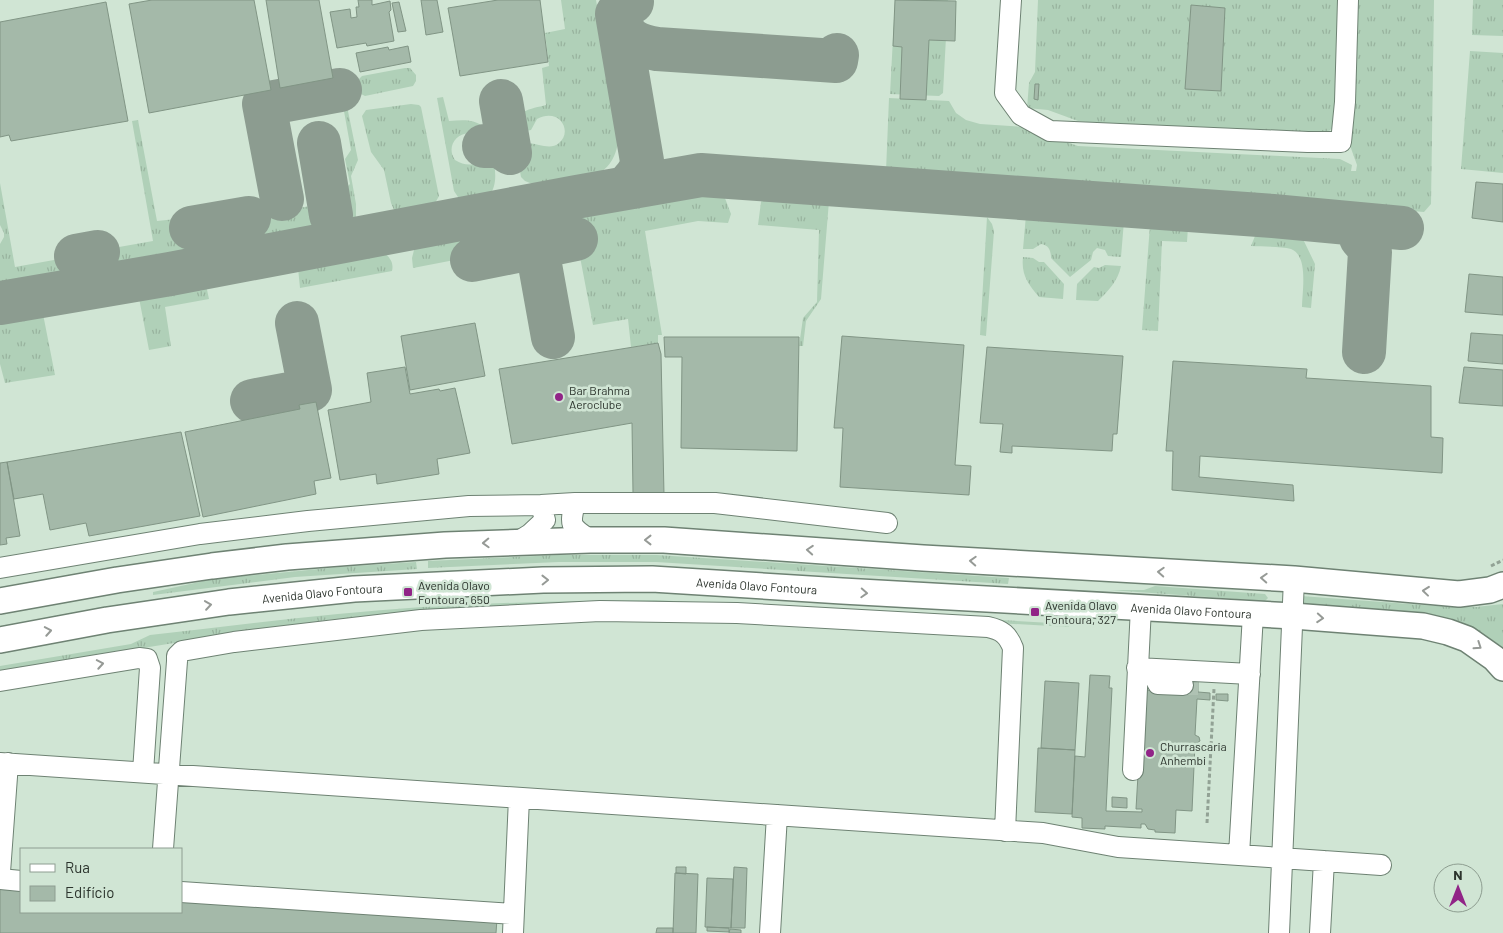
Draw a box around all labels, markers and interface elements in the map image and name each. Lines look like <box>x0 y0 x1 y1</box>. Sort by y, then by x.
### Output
place label: Bar Brahma Aeroclube <box>569 383 630 411</box>
marker: Bar Brahma Aeroclube <box>553 391 565 403</box>
one-way arrow <box>644 535 652 545</box>
one-way arrow <box>482 538 490 549</box>
one-way arrow <box>806 545 814 556</box>
one-way arrow <box>968 556 976 567</box>
one-way arrow <box>1157 566 1165 577</box>
one-way arrow <box>1260 572 1268 583</box>
one-way arrow <box>541 575 549 585</box>
street label: Avenida Olavo Fontoura <box>696 575 818 596</box>
place label: Avenida Olavo Fontoura, 650 <box>418 578 490 606</box>
street label: Avenida Olavo Fontoura <box>261 581 383 606</box>
marker: Avenida Olavo Fontoura, 650 <box>402 586 414 598</box>
one-way arrow <box>1422 586 1430 597</box>
one-way arrow <box>861 587 869 598</box>
place label: Avenida Olavo Fontoura, 327 <box>1045 598 1117 626</box>
one-way arrow <box>205 600 213 611</box>
street label: Avenida Olavo Fontoura <box>1130 600 1252 621</box>
marker: Avenida Olavo Fontoura, 327 <box>1029 606 1041 618</box>
one-way arrow <box>1316 612 1324 623</box>
one-way arrow <box>44 626 52 636</box>
one-way arrow <box>1472 640 1482 649</box>
one-way arrow <box>95 660 104 670</box>
place label: Churrascaria Anhembi <box>1160 739 1227 767</box>
marker: Churrascaria Anhembi <box>1144 747 1156 759</box>
legend <box>20 848 182 913</box>
text: Rua <box>65 858 90 876</box>
north arrow <box>1433 863 1483 913</box>
text: N <box>1453 866 1463 883</box>
text: Edifício <box>65 883 114 901</box>

